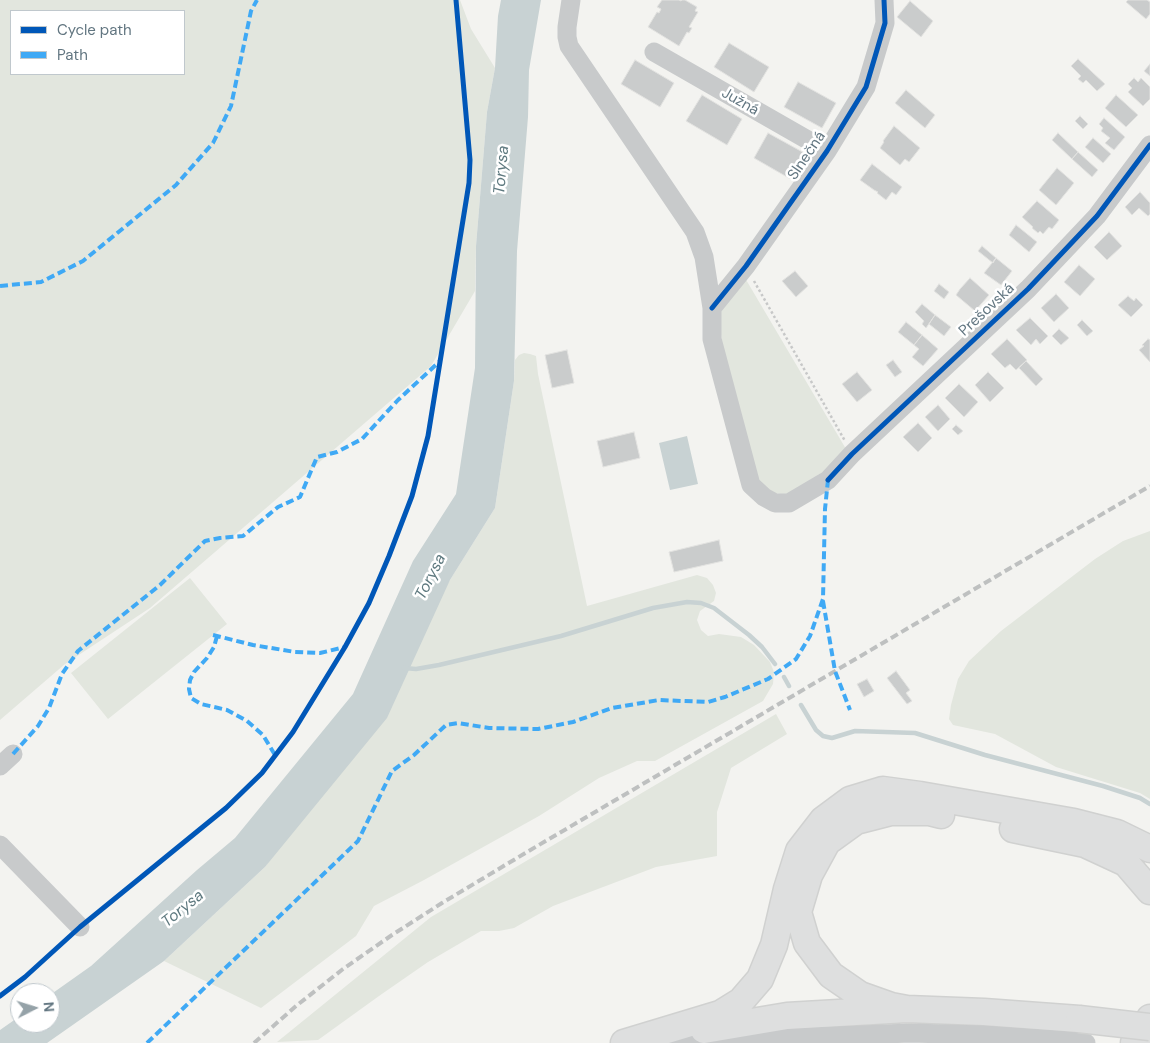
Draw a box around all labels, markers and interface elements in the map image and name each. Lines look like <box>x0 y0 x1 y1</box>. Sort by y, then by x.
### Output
legend <box>10 10 185 75</box>
text: Cycle path <box>57 20 132 40</box>
text: Path <box>57 45 88 65</box>
street label: Južná <box>718 84 762 120</box>
street label: Slnečná <box>784 128 830 184</box>
water label: Torysa <box>490 145 514 195</box>
street label: Prešovská <box>956 280 1018 340</box>
water label: Torysa <box>411 551 451 603</box>
water label: Torysa <box>158 886 208 932</box>
north arrow <box>10 983 60 1033</box>
text: N <box>40 1001 58 1013</box>

